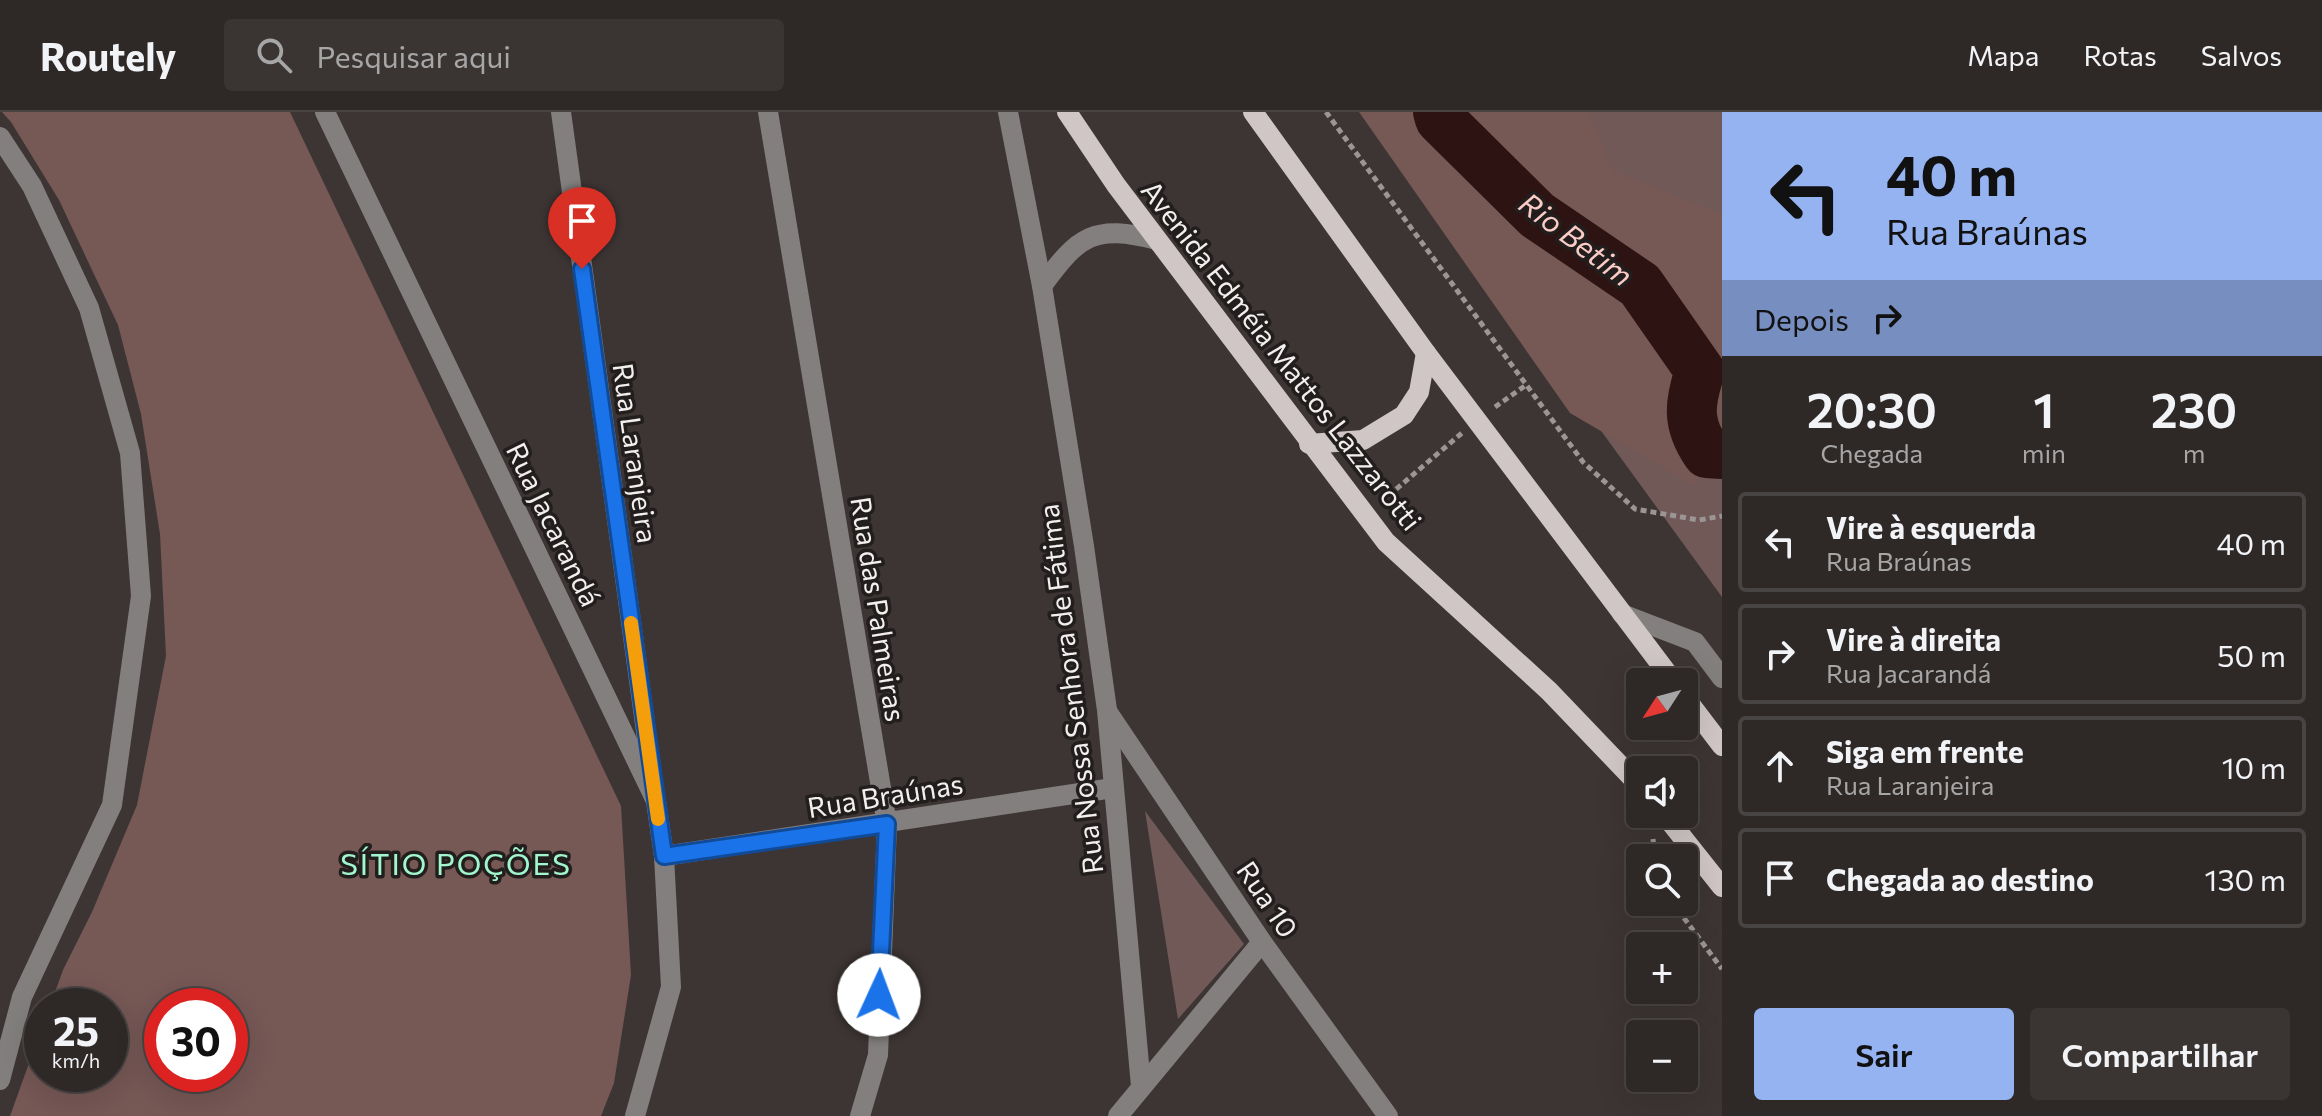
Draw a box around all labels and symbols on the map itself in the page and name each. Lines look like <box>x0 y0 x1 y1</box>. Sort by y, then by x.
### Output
street label: Avenida Edméia Mattos Lazzarotti <box>1135 173 1429 537</box>
water label: Rio Betim <box>1513 183 1641 293</box>
pin <box>548 187 616 269</box>
street label: Rua Laranjeira <box>607 361 665 545</box>
street label: Rua Jacarandá <box>500 437 608 611</box>
street label: Rua das Palmeiras <box>844 494 914 724</box>
street label: Rua Nossa Senhora de Fátima <box>1030 502 1110 876</box>
north arrow <box>1626 668 1698 740</box>
street label: Rua Braúnas <box>805 766 965 824</box>
district label: SÍTIO POÇÕES <box>340 844 572 881</box>
street label: Rua 10 <box>1230 854 1306 944</box>
position arrow <box>837 953 921 1037</box>
speed limit sign: 30 <box>144 988 248 1092</box>

